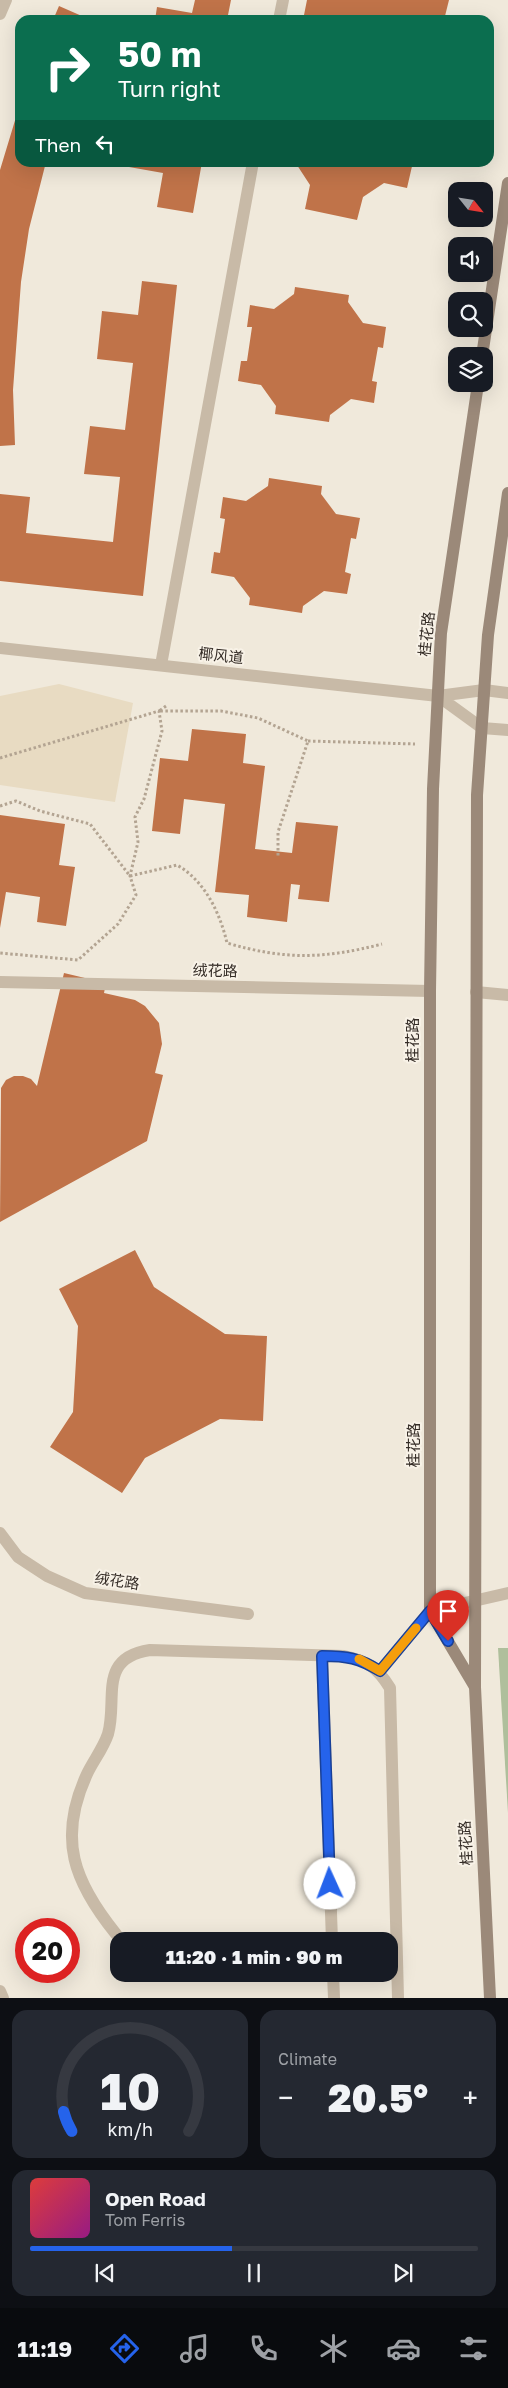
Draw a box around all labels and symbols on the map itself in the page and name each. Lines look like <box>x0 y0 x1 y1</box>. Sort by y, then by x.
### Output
north arrow <box>448 182 492 228</box>
street label: 桂花路 <box>415 611 437 657</box>
street label: 椰风道 <box>198 644 244 666</box>
street label: 绒花路 <box>192 961 238 979</box>
street label: 桂花路 <box>403 1017 421 1063</box>
street label: 桂花路 <box>404 1422 422 1468</box>
street label: 绒花路 <box>94 1568 141 1592</box>
pin <box>427 1590 469 1641</box>
street label: 桂花路 <box>455 1820 475 1866</box>
position arrow <box>303 1857 355 1909</box>
speed limit sign: 20 <box>15 1918 80 1983</box>

